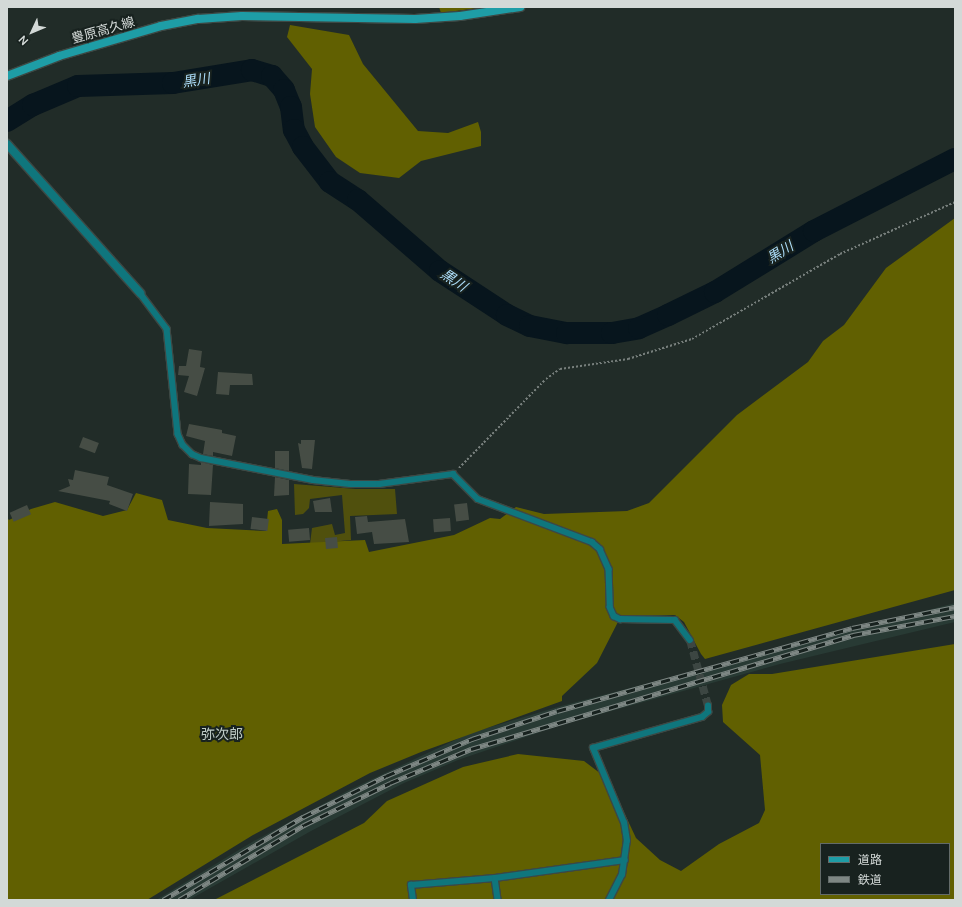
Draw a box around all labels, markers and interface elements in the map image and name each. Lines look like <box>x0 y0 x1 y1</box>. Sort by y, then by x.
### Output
north arrow <box>12 12 52 52</box>
street label: 豊原高久線 <box>70 14 136 46</box>
text: N <box>15 33 31 49</box>
water label: 黒川 <box>181 70 211 90</box>
water label: 黒川 <box>764 237 796 267</box>
water label: 黒川 <box>438 265 470 295</box>
district label: 弥次郎 <box>201 726 243 742</box>
legend <box>820 843 950 895</box>
text: 道路 <box>858 851 882 868</box>
text: 鉄道 <box>858 871 882 888</box>

